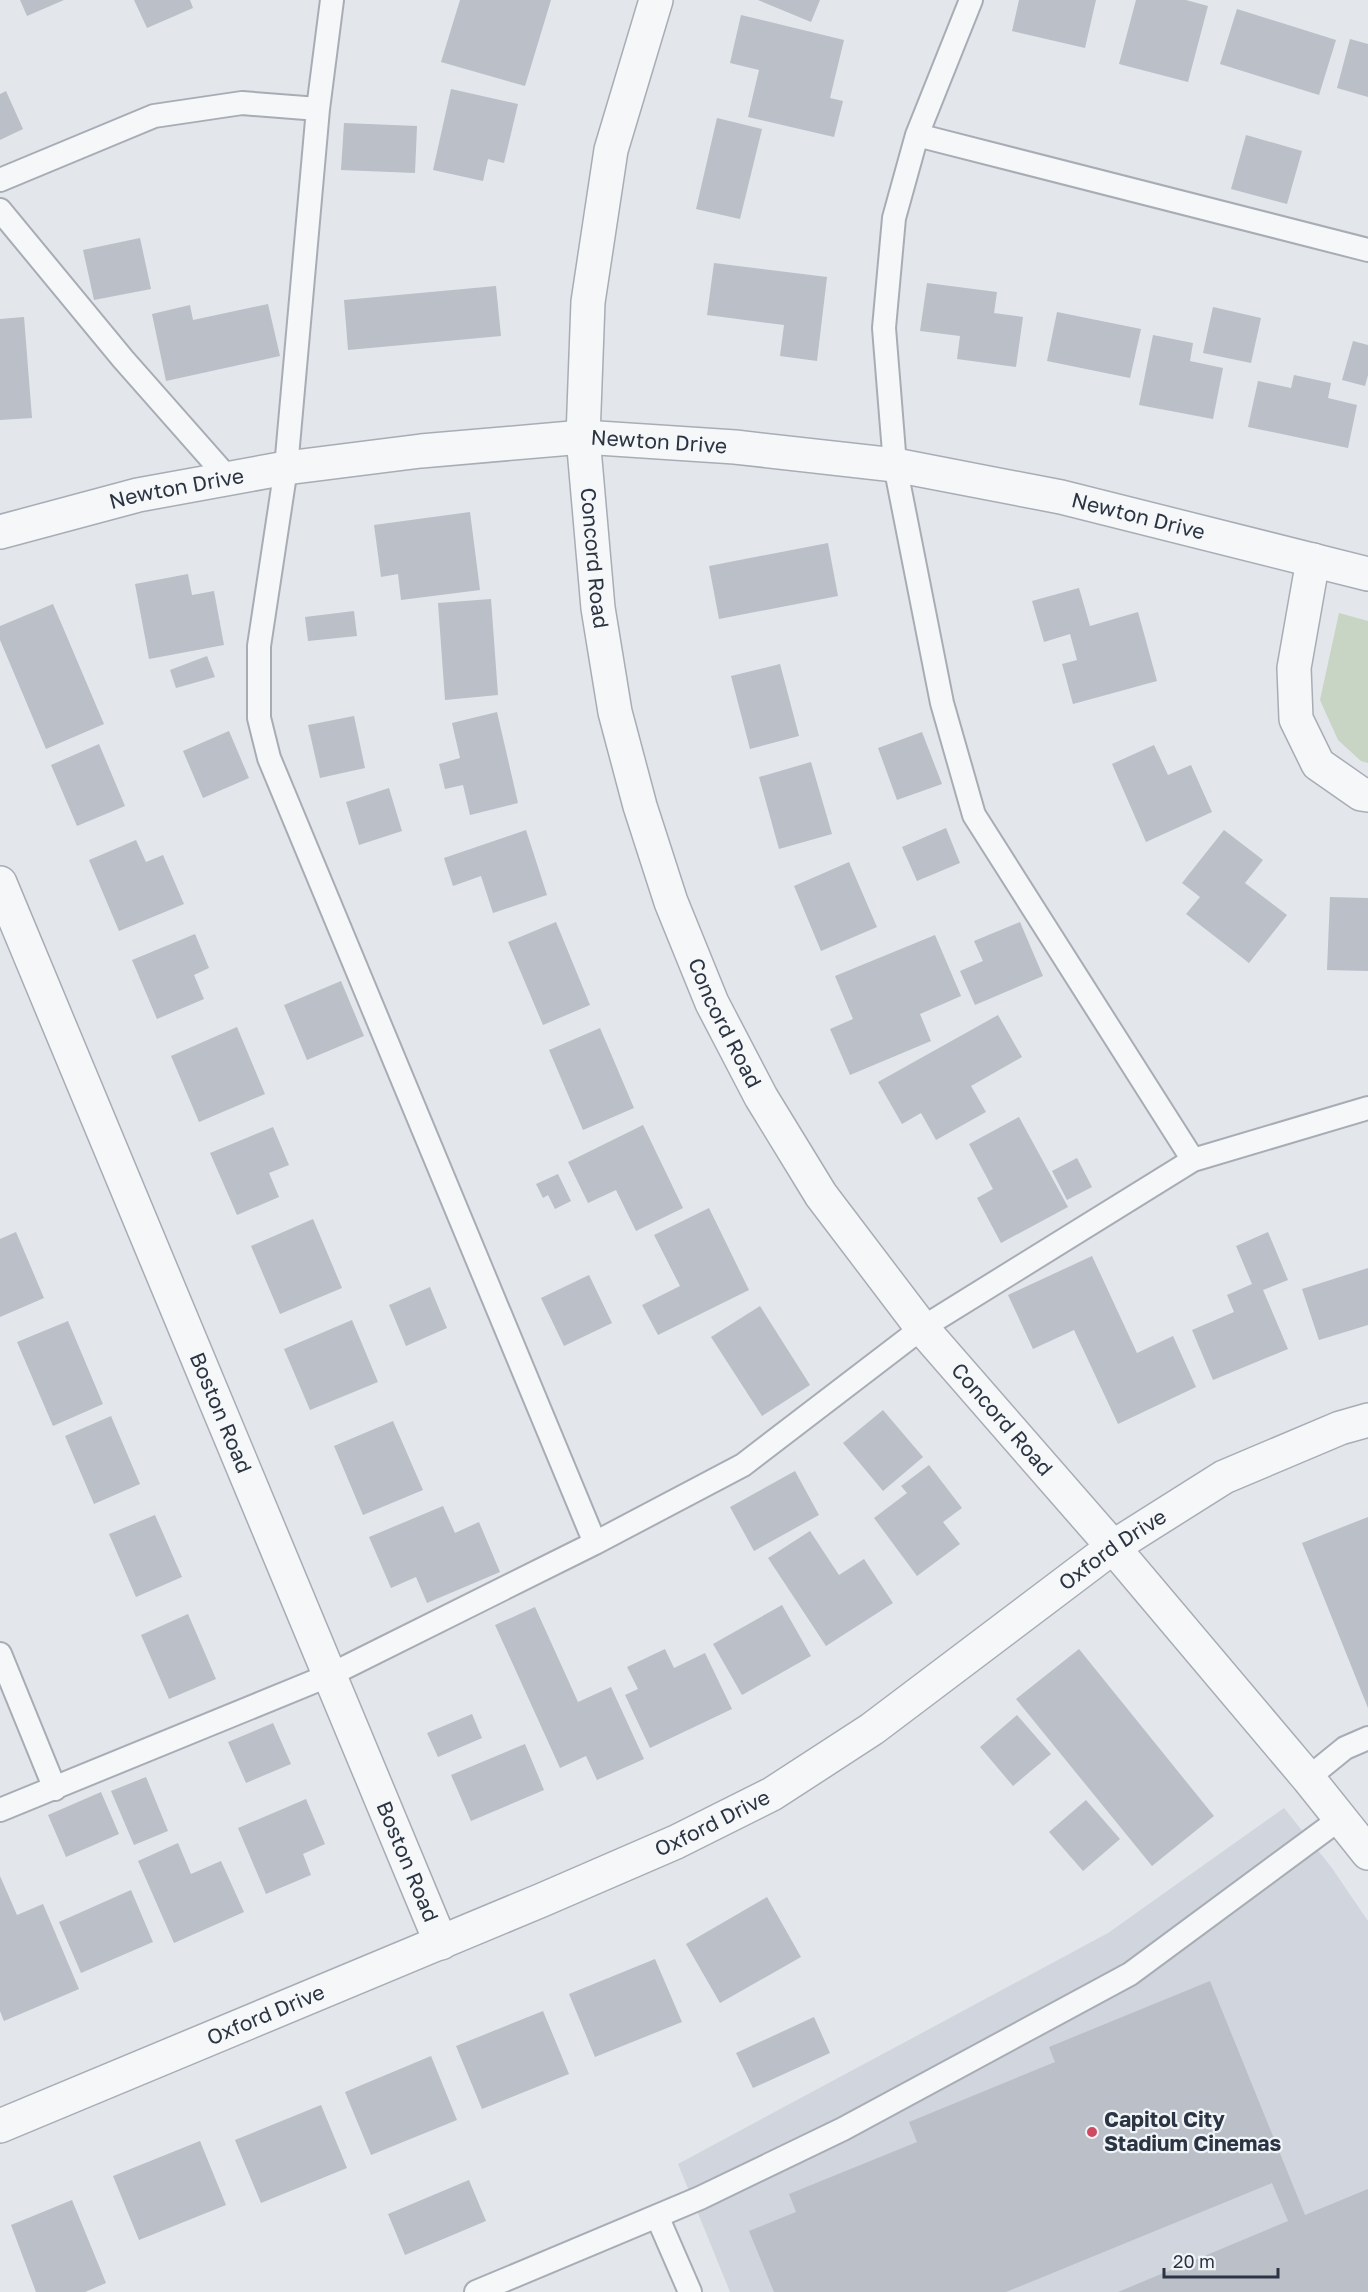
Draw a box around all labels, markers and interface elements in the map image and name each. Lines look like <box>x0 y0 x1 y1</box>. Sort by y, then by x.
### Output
street label: Newton Drive <box>590 424 728 458</box>
street label: Newton Drive <box>106 462 246 514</box>
street label: Concord Road <box>575 486 615 630</box>
street label: Newton Drive <box>1069 486 1208 545</box>
street label: Concord Road <box>683 954 768 1092</box>
street label: Boston Road <box>185 1348 258 1477</box>
street label: Concord Road <box>946 1357 1059 1481</box>
street label: Oxford Drive <box>1053 1503 1171 1595</box>
street label: Oxford Drive <box>650 1783 774 1862</box>
street label: Boston Road <box>371 1797 445 1926</box>
street label: Oxford Drive <box>203 1978 328 2050</box>
place label: Capitol City Stadium Cinemas <box>1104 2106 1282 2156</box>
marker: Capitol City Stadium Cinemas <box>1085 2125 1099 2139</box>
scale bar <box>1164 2241 1278 2279</box>
text: 20 m <box>1173 2250 1215 2272</box>

